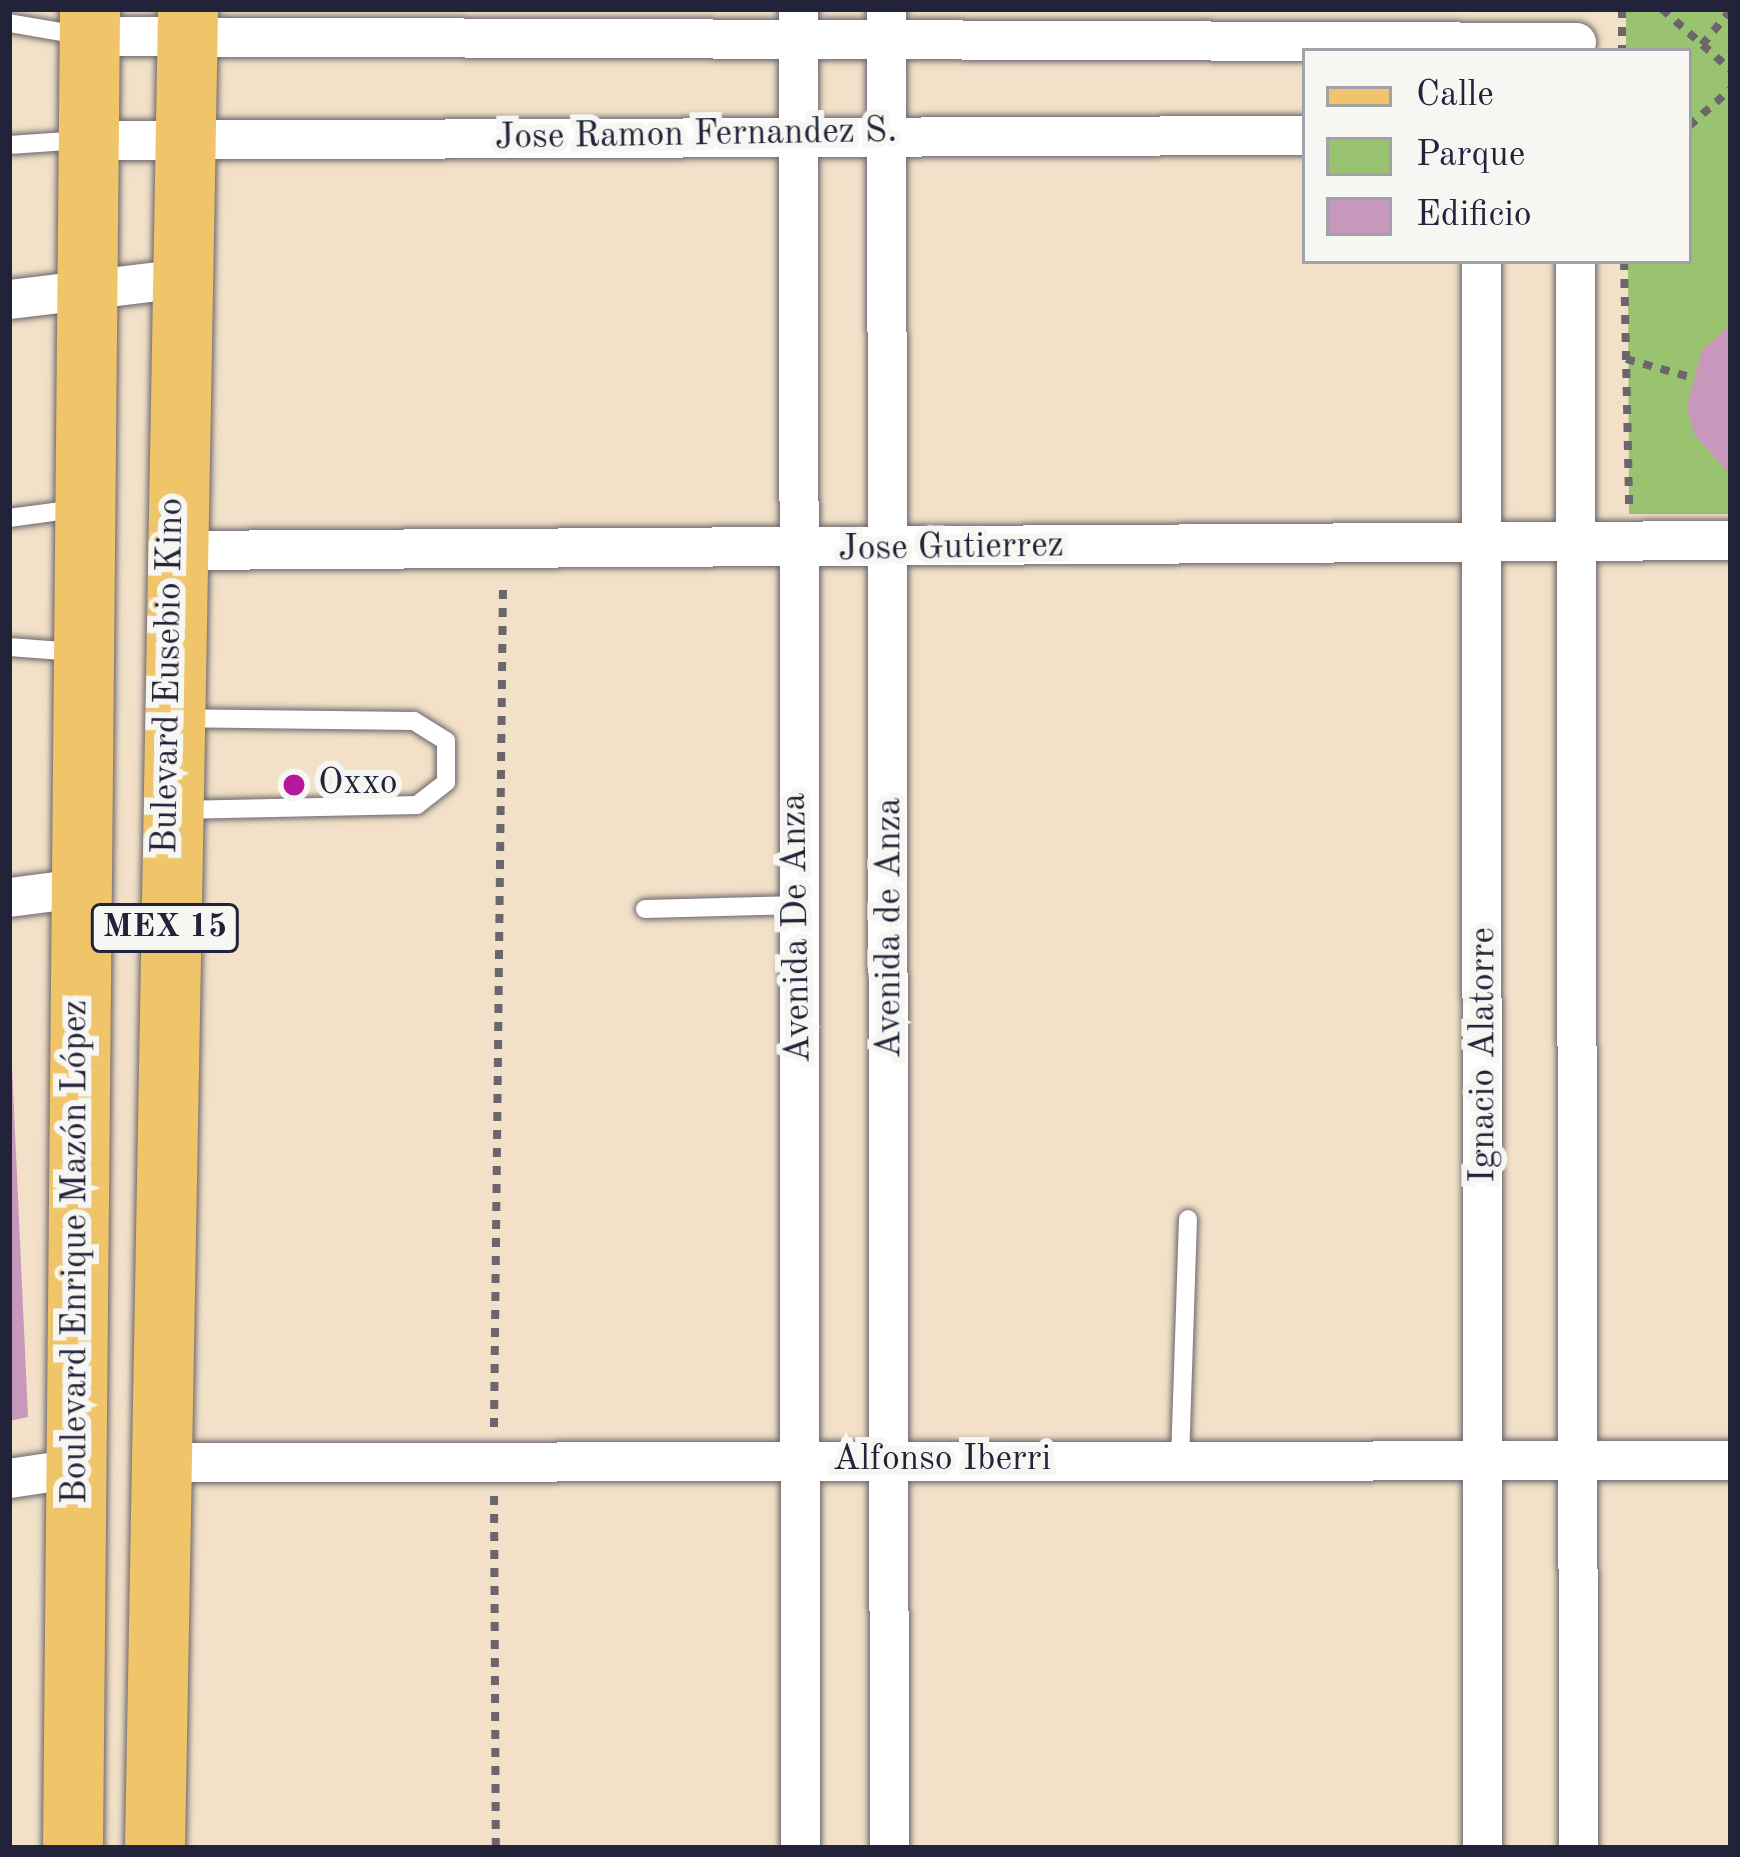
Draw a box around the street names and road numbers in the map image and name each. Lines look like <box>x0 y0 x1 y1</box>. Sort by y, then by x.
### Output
street label: Jose Ramon Fernandez S. <box>494 111 898 161</box>
street label: Bulevard Eusebio Kino <box>145 498 195 854</box>
street label: Jose Gutierrez <box>838 525 1064 573</box>
street label: Avenida De Anza <box>774 793 822 1063</box>
street label: Avenida de Anza <box>869 798 913 1058</box>
road number: MEX 15 <box>90 901 240 955</box>
street label: Ignacio Alatorre <box>1463 927 1507 1183</box>
street label: Boulevard Enrique Mazón López <box>55 1000 99 1504</box>
street label: Alfonso Iberri <box>833 1439 1051 1483</box>

